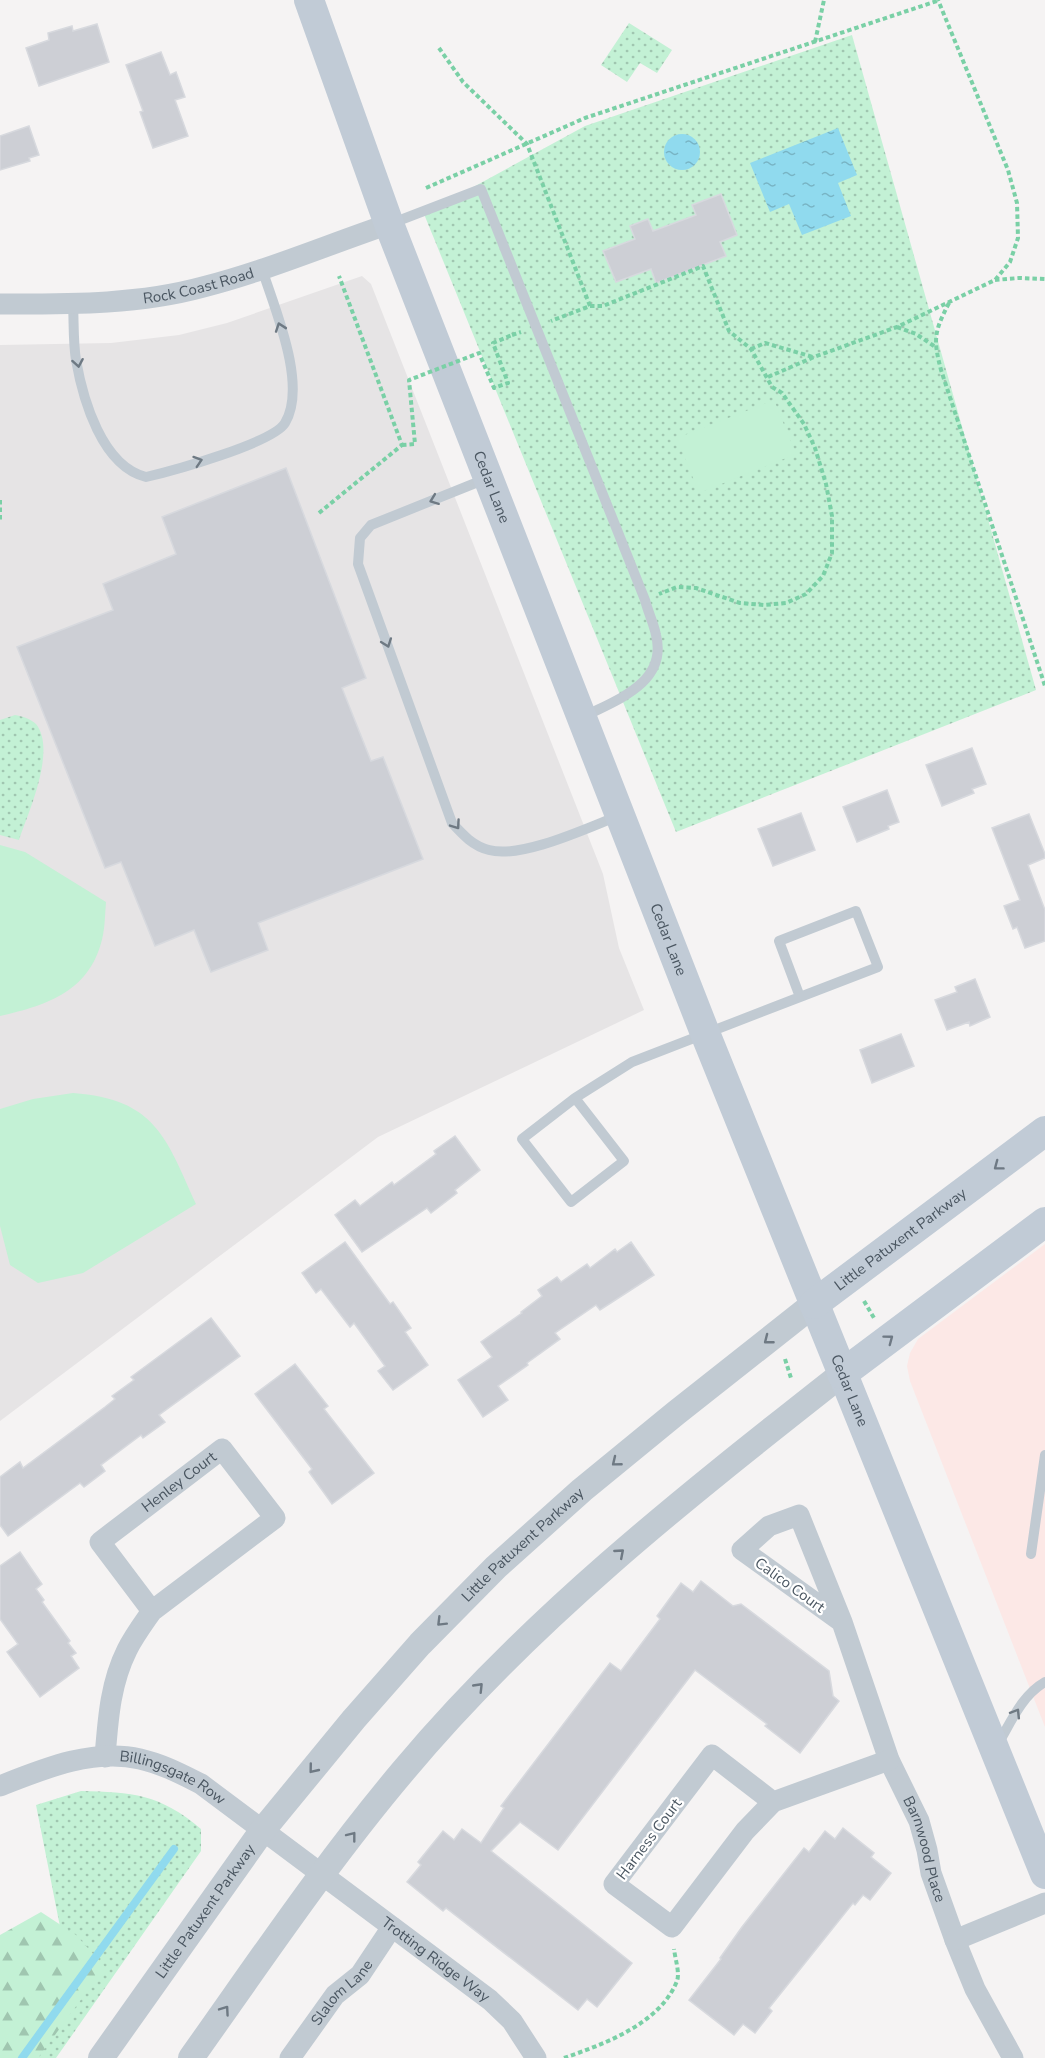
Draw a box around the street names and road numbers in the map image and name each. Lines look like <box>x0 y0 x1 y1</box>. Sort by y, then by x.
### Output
street label: Rock Coast Road <box>142 263 256 309</box>
street label: Cedar Lane <box>468 448 515 526</box>
street label: Cedar Lane <box>645 900 692 979</box>
street label: Little Patuxent Parkway <box>830 1183 971 1295</box>
street label: Cedar Lane <box>826 1351 873 1430</box>
street label: Henley Court <box>137 1446 221 1517</box>
street label: Little Patuxent Parkway <box>457 1483 588 1606</box>
street label: Calico Court <box>751 1553 830 1618</box>
street label: Billingsgate Row <box>119 1746 230 1809</box>
street label: Barnwood Place <box>898 1793 951 1905</box>
street label: Harness Court <box>612 1794 687 1884</box>
street label: Little Patuxent Parkway <box>151 1840 260 1982</box>
street label: Trotting Ridge Way <box>377 1912 494 2007</box>
street label: Slalom Lane <box>306 1956 377 2030</box>

